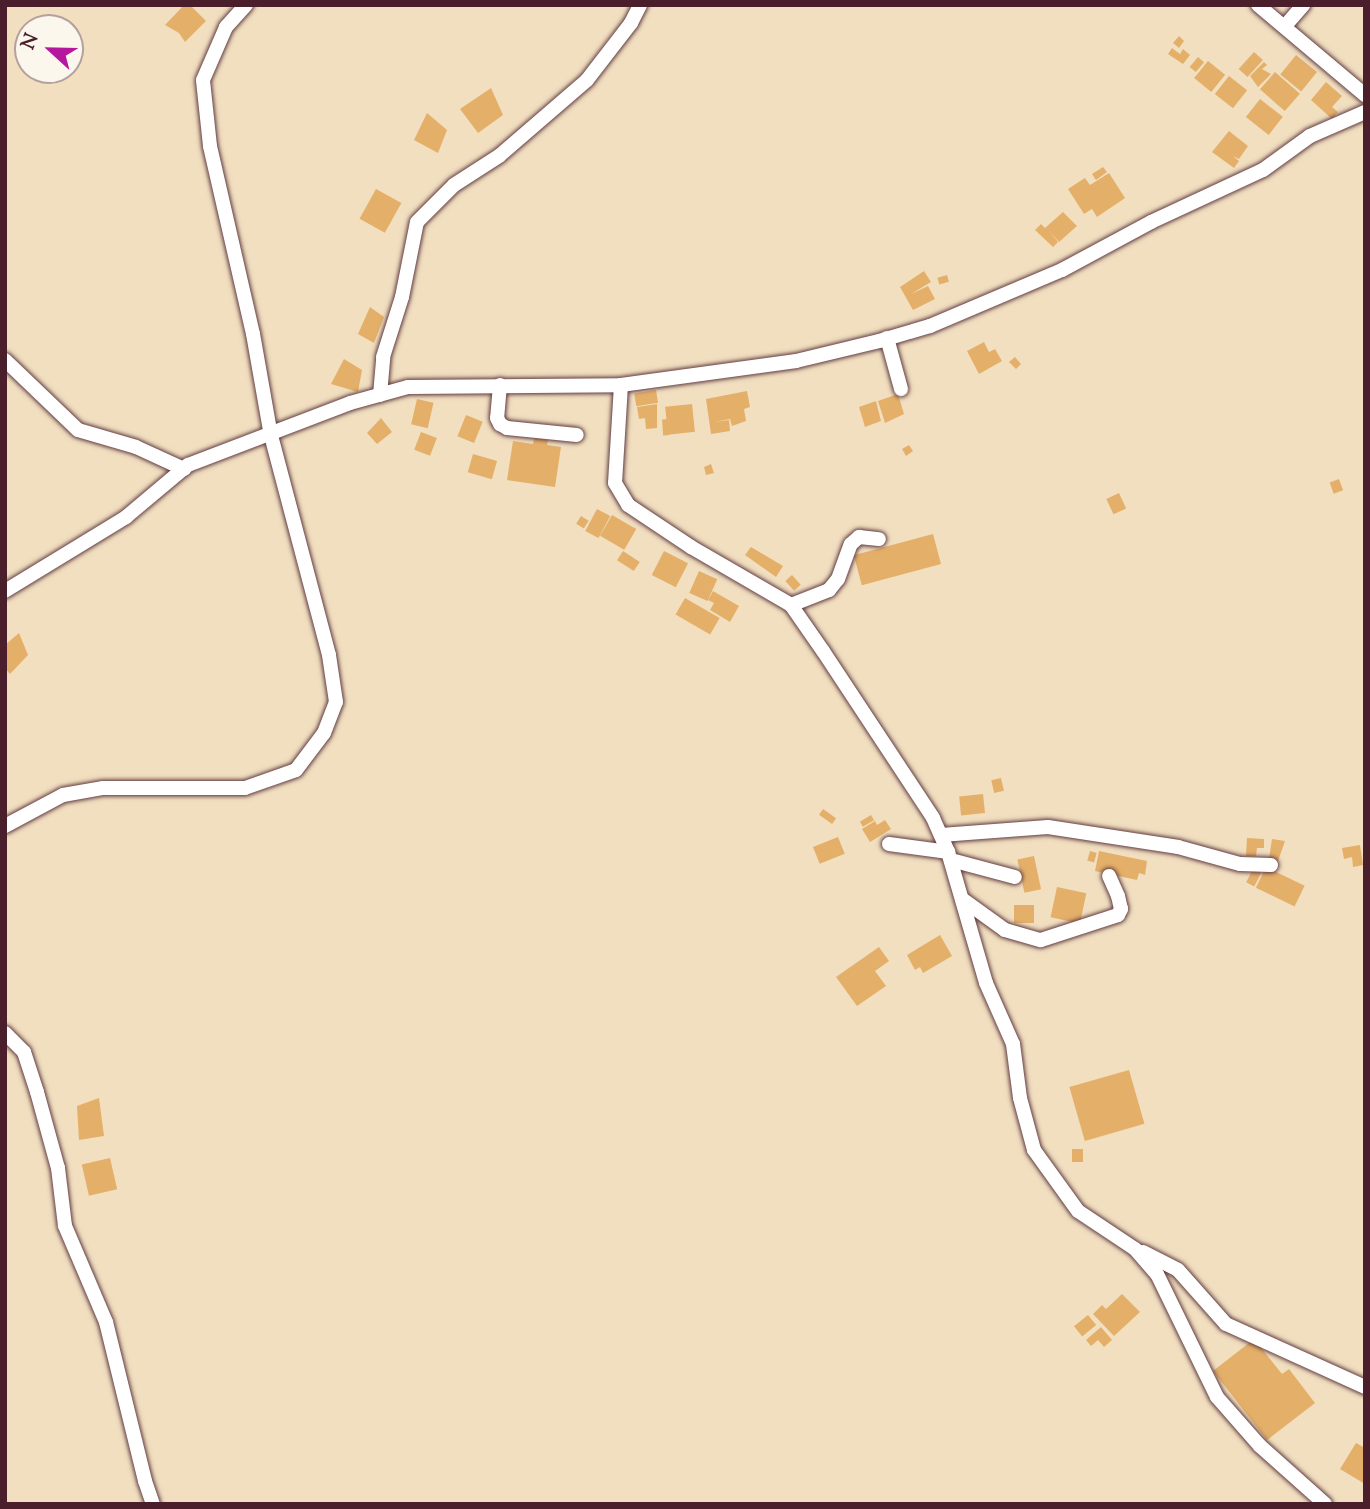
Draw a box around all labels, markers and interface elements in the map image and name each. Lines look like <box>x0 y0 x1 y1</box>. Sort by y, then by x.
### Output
north arrow <box>14 14 84 84</box>
text: N <box>16 30 46 54</box>

